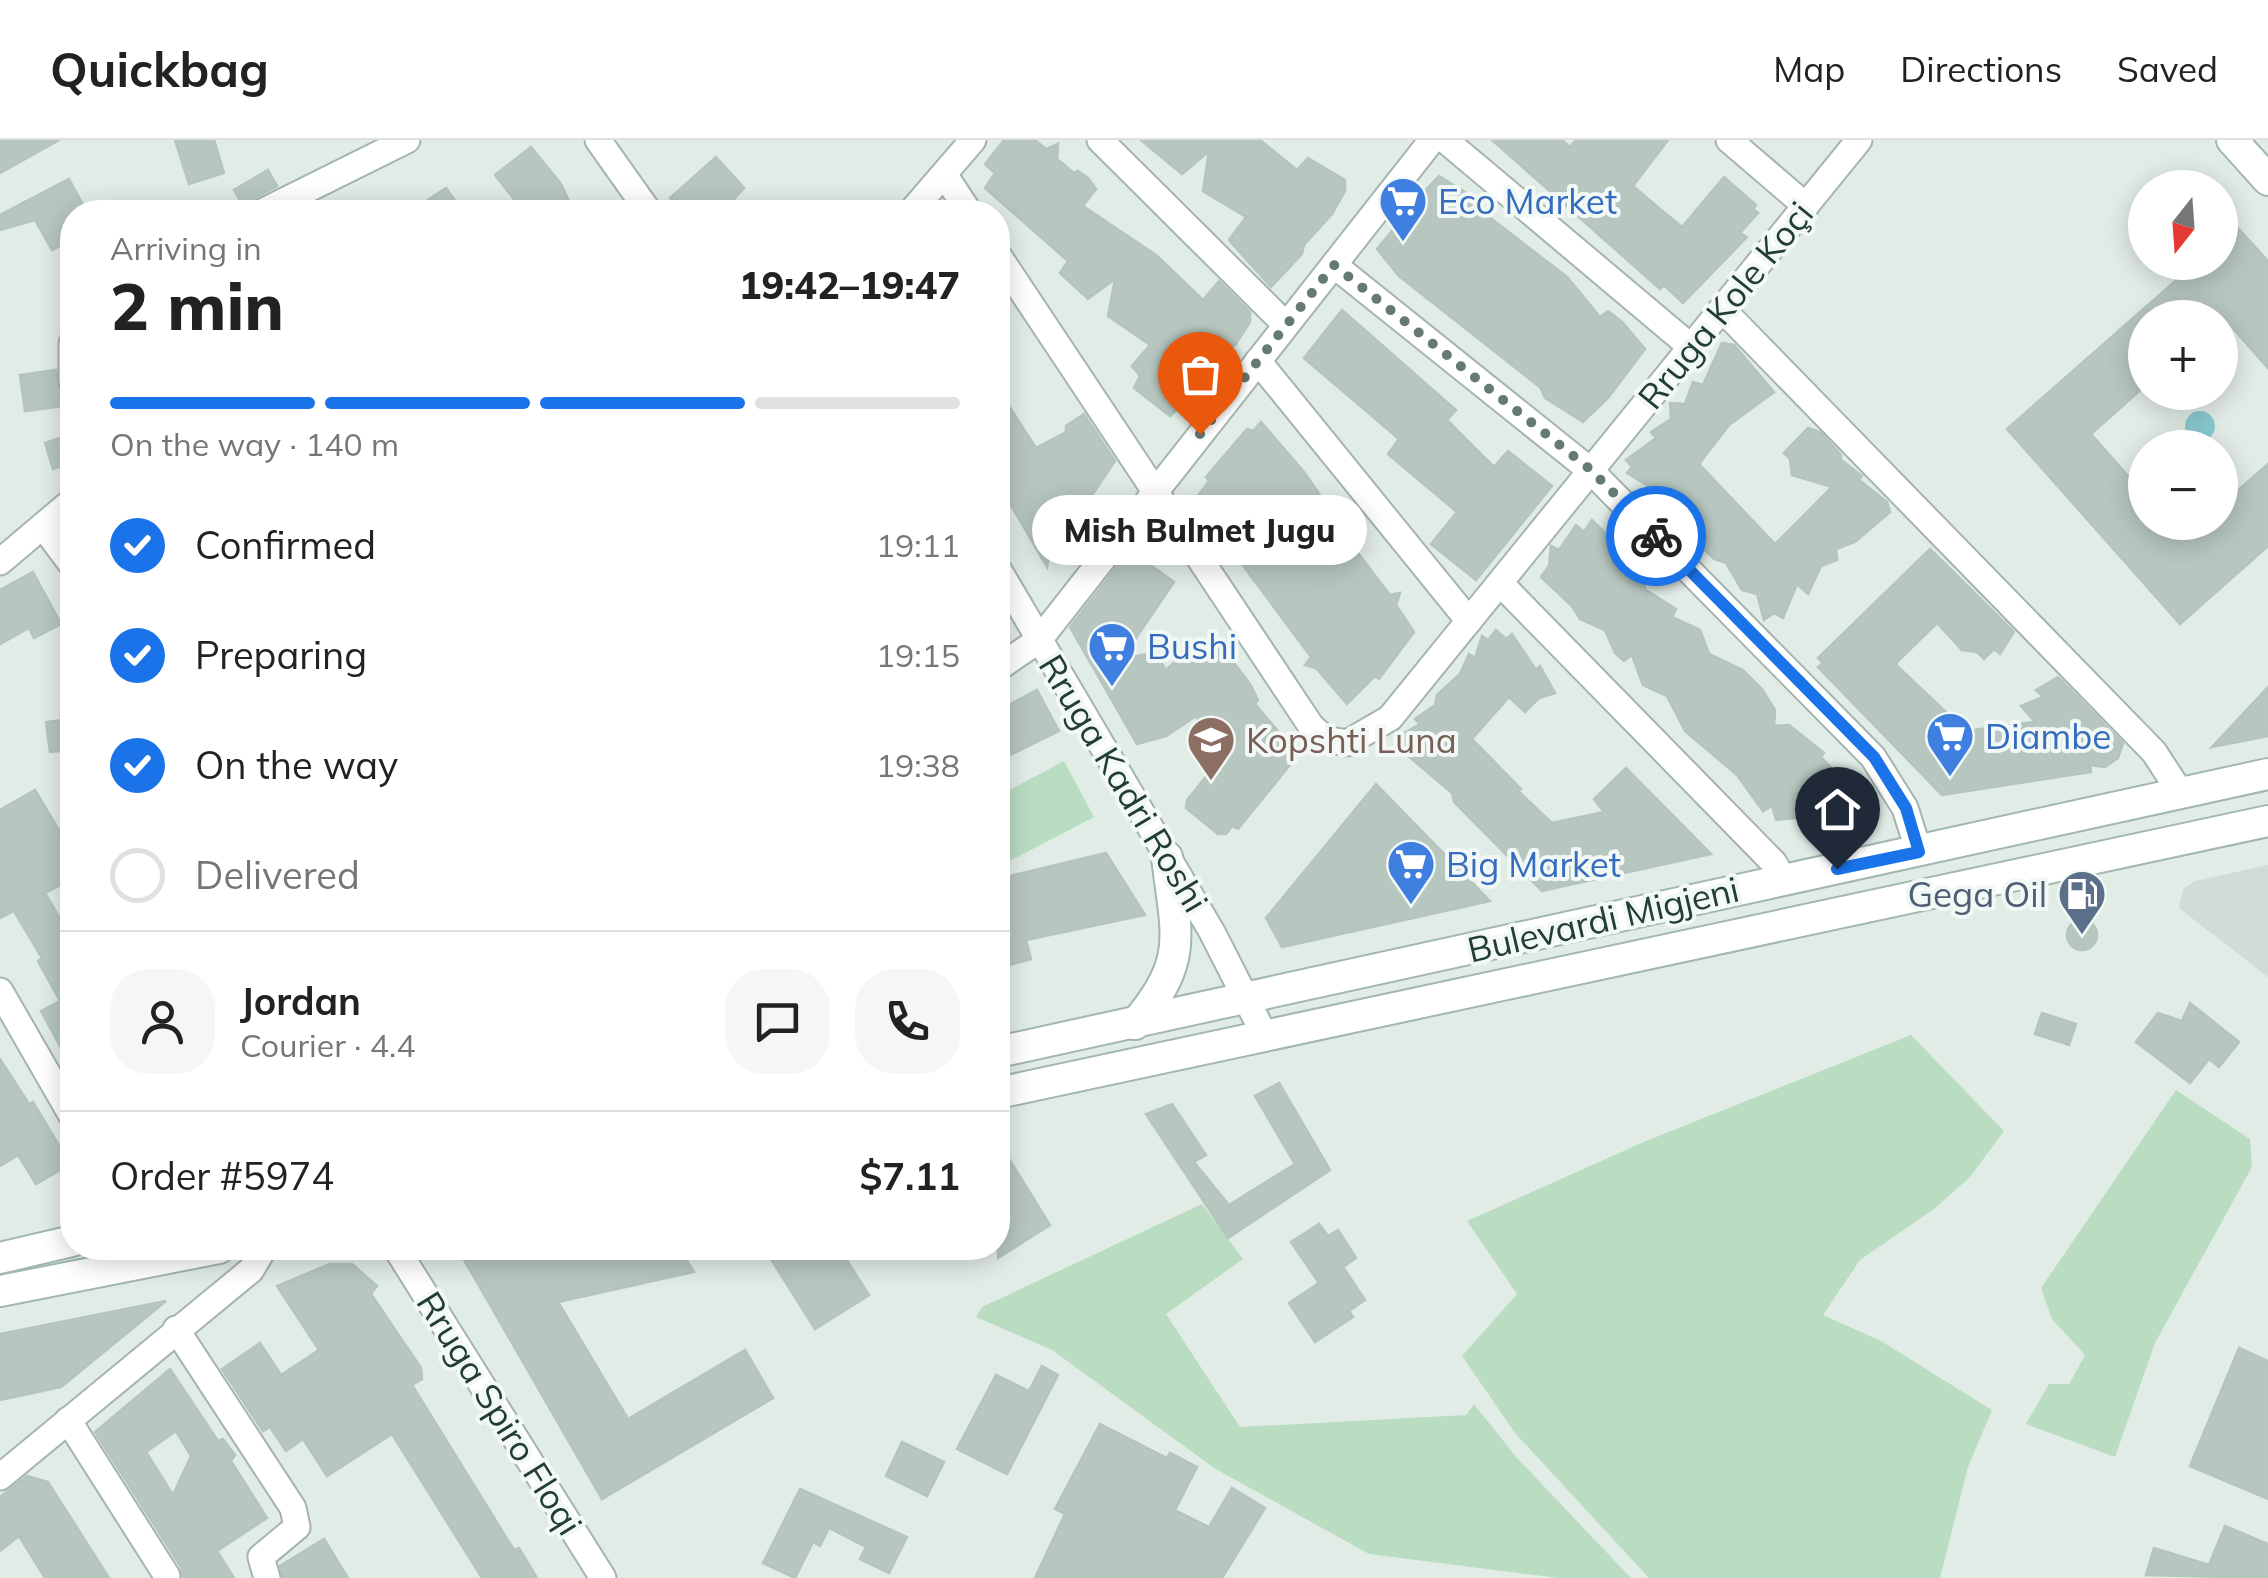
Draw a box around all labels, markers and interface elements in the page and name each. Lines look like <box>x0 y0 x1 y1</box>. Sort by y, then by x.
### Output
text: Quickbag <box>50 39 269 99</box>
text: Map <box>1773 47 1845 91</box>
text: Directions <box>1900 47 2062 91</box>
text: Saved <box>2117 47 2218 91</box>
north arrow <box>2128 170 2238 280</box>
map controls <box>2128 170 2238 540</box>
supermarket icon: Eco Market <box>1377 175 1429 243</box>
place label: Eco Market <box>1438 179 1617 223</box>
street label: Rruga Kole Koçi <box>1628 192 1822 418</box>
text: Arriving in <box>110 228 262 268</box>
text: 19:42–19:47 <box>739 261 960 309</box>
text: 2 min <box>110 265 284 346</box>
button: + <box>2128 300 2238 410</box>
pin <box>1158 332 1243 435</box>
icon: bag <box>1173 347 1228 402</box>
text: On the way · 140 m <box>110 424 399 464</box>
button: − <box>2128 430 2238 540</box>
courier <box>1606 486 1706 586</box>
callout: Mish Bulmet Jugu <box>1032 494 1368 564</box>
icon: bike <box>1629 509 1684 564</box>
text: Mish Bulmet Jugu <box>1064 510 1335 550</box>
icon: check <box>110 518 165 573</box>
text: Confirmed <box>195 521 376 569</box>
text: 19:11 <box>876 525 960 565</box>
supermarket icon: Bushi <box>1086 620 1138 688</box>
place label: Bushi <box>1147 624 1237 668</box>
icon: check <box>110 628 165 683</box>
text: Preparing <box>195 631 367 679</box>
text: 19:15 <box>876 635 960 675</box>
street label: Rruga Kadri Roshi <box>1030 646 1218 920</box>
supermarket icon: Diambe <box>1924 710 1976 778</box>
school or university icon: Kopshti Luna <box>1185 714 1237 782</box>
place label: Diambe <box>1985 714 2111 758</box>
place label: Kopshti Luna <box>1246 718 1457 762</box>
icon: check <box>110 738 165 793</box>
text: On the way <box>195 741 398 789</box>
text: 19:38 <box>876 745 960 785</box>
pin <box>1795 767 1880 870</box>
icon: home <box>1810 782 1865 837</box>
supermarket icon: Big Market <box>1385 838 1437 906</box>
place label: Big Market <box>1446 842 1621 886</box>
text: Delivered <box>195 851 360 899</box>
street label: Bulevardi Migjeni <box>1463 866 1743 972</box>
fuel station icon: Gega Oil <box>2056 868 2108 936</box>
place label: Gega Oil <box>1907 872 2047 916</box>
button: person <box>110 969 215 1074</box>
button: chat <box>725 969 830 1074</box>
button: phone <box>855 969 960 1074</box>
text: Jordan <box>240 977 361 1025</box>
text: Courier · 4.4 <box>240 1025 416 1065</box>
text: Order #5974 <box>110 1152 334 1200</box>
text: $7.11 <box>859 1152 960 1200</box>
street label: Rruga Spiro Floqi <box>408 1283 592 1543</box>

